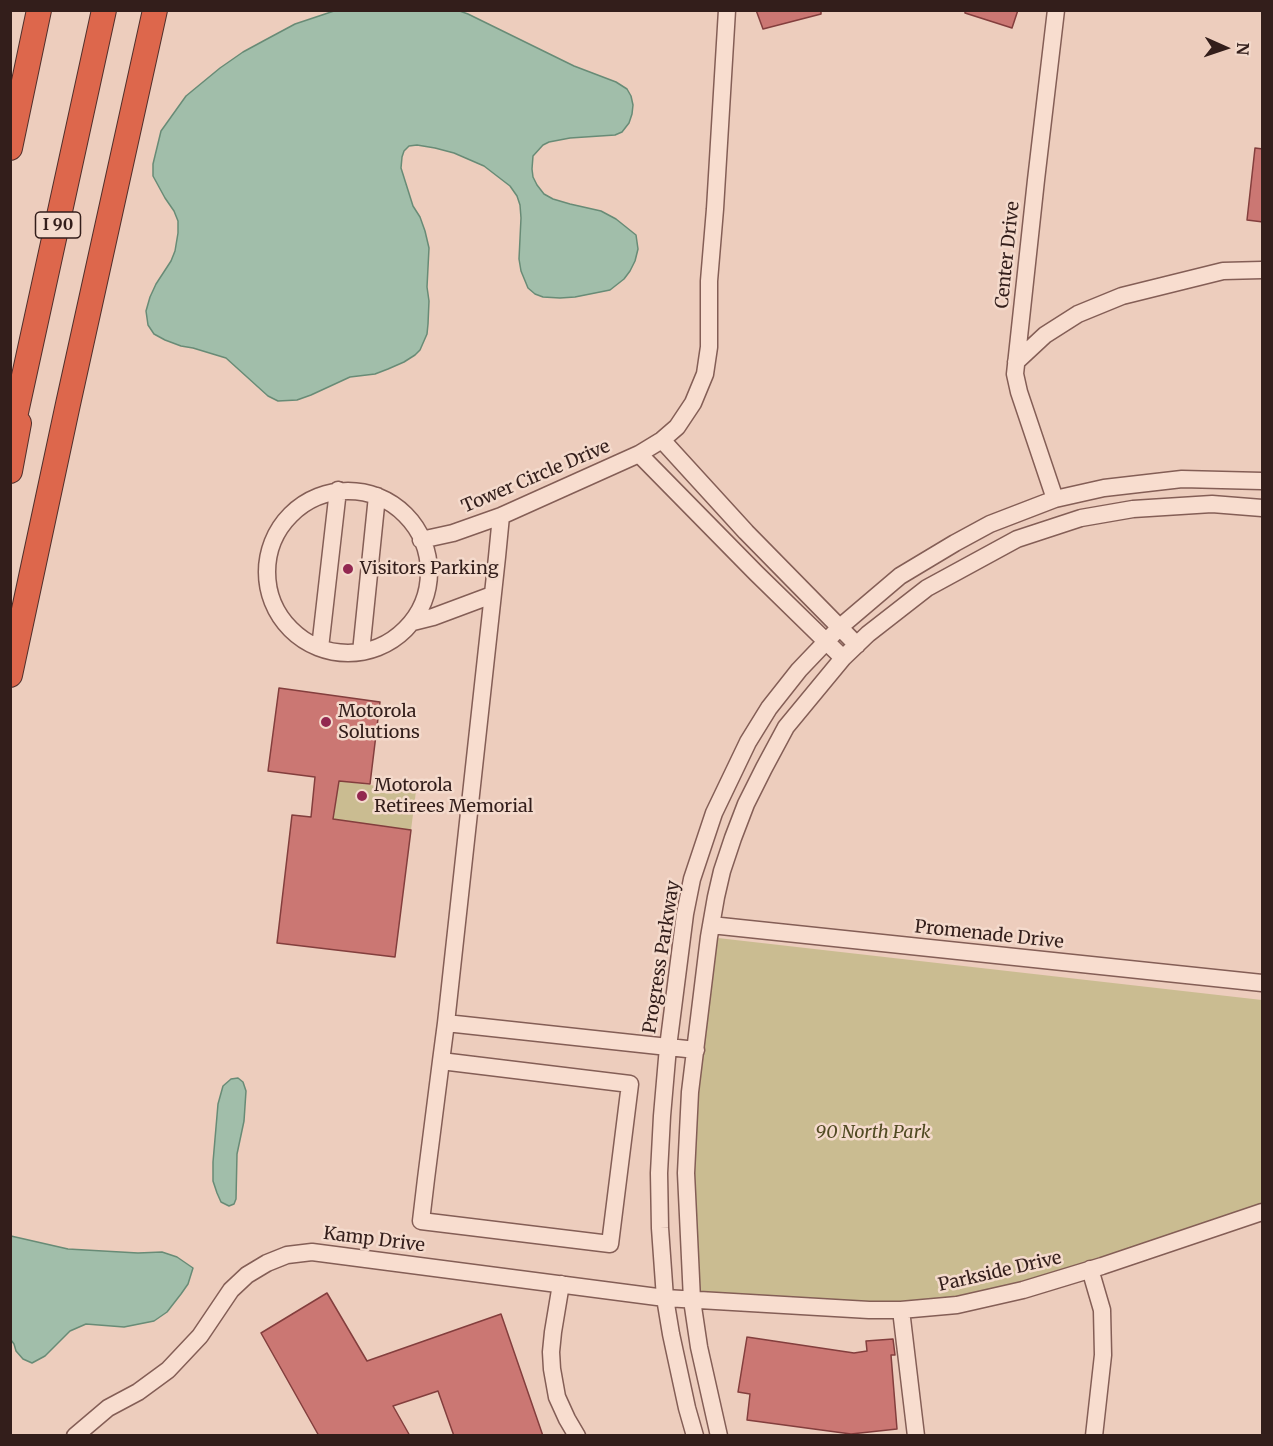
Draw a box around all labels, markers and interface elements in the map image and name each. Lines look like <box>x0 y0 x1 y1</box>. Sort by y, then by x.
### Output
north arrow <box>1195 18 1255 78</box>
text: N <box>1233 42 1253 56</box>
street label: Center Drive <box>992 200 1024 310</box>
road number: I 90 <box>36 212 80 238</box>
street label: Tower Circle Drive <box>459 436 613 518</box>
place label: Visitors Parking <box>360 558 499 580</box>
marker: Visitors Parking <box>341 562 355 576</box>
place label: Motorola Solutions <box>338 701 420 744</box>
marker: Motorola Solutions <box>319 715 333 729</box>
place label: Motorola Retirees Memorial <box>374 775 533 818</box>
marker: Motorola Retirees Memorial <box>355 789 369 803</box>
street label: Progress Parkway <box>639 879 685 1035</box>
street label: Promenade Drive <box>913 916 1065 954</box>
park label: 90 North Park <box>816 1122 930 1144</box>
street label: Kamp Drive <box>322 1223 426 1257</box>
street label: Parkside Drive <box>936 1247 1064 1297</box>

